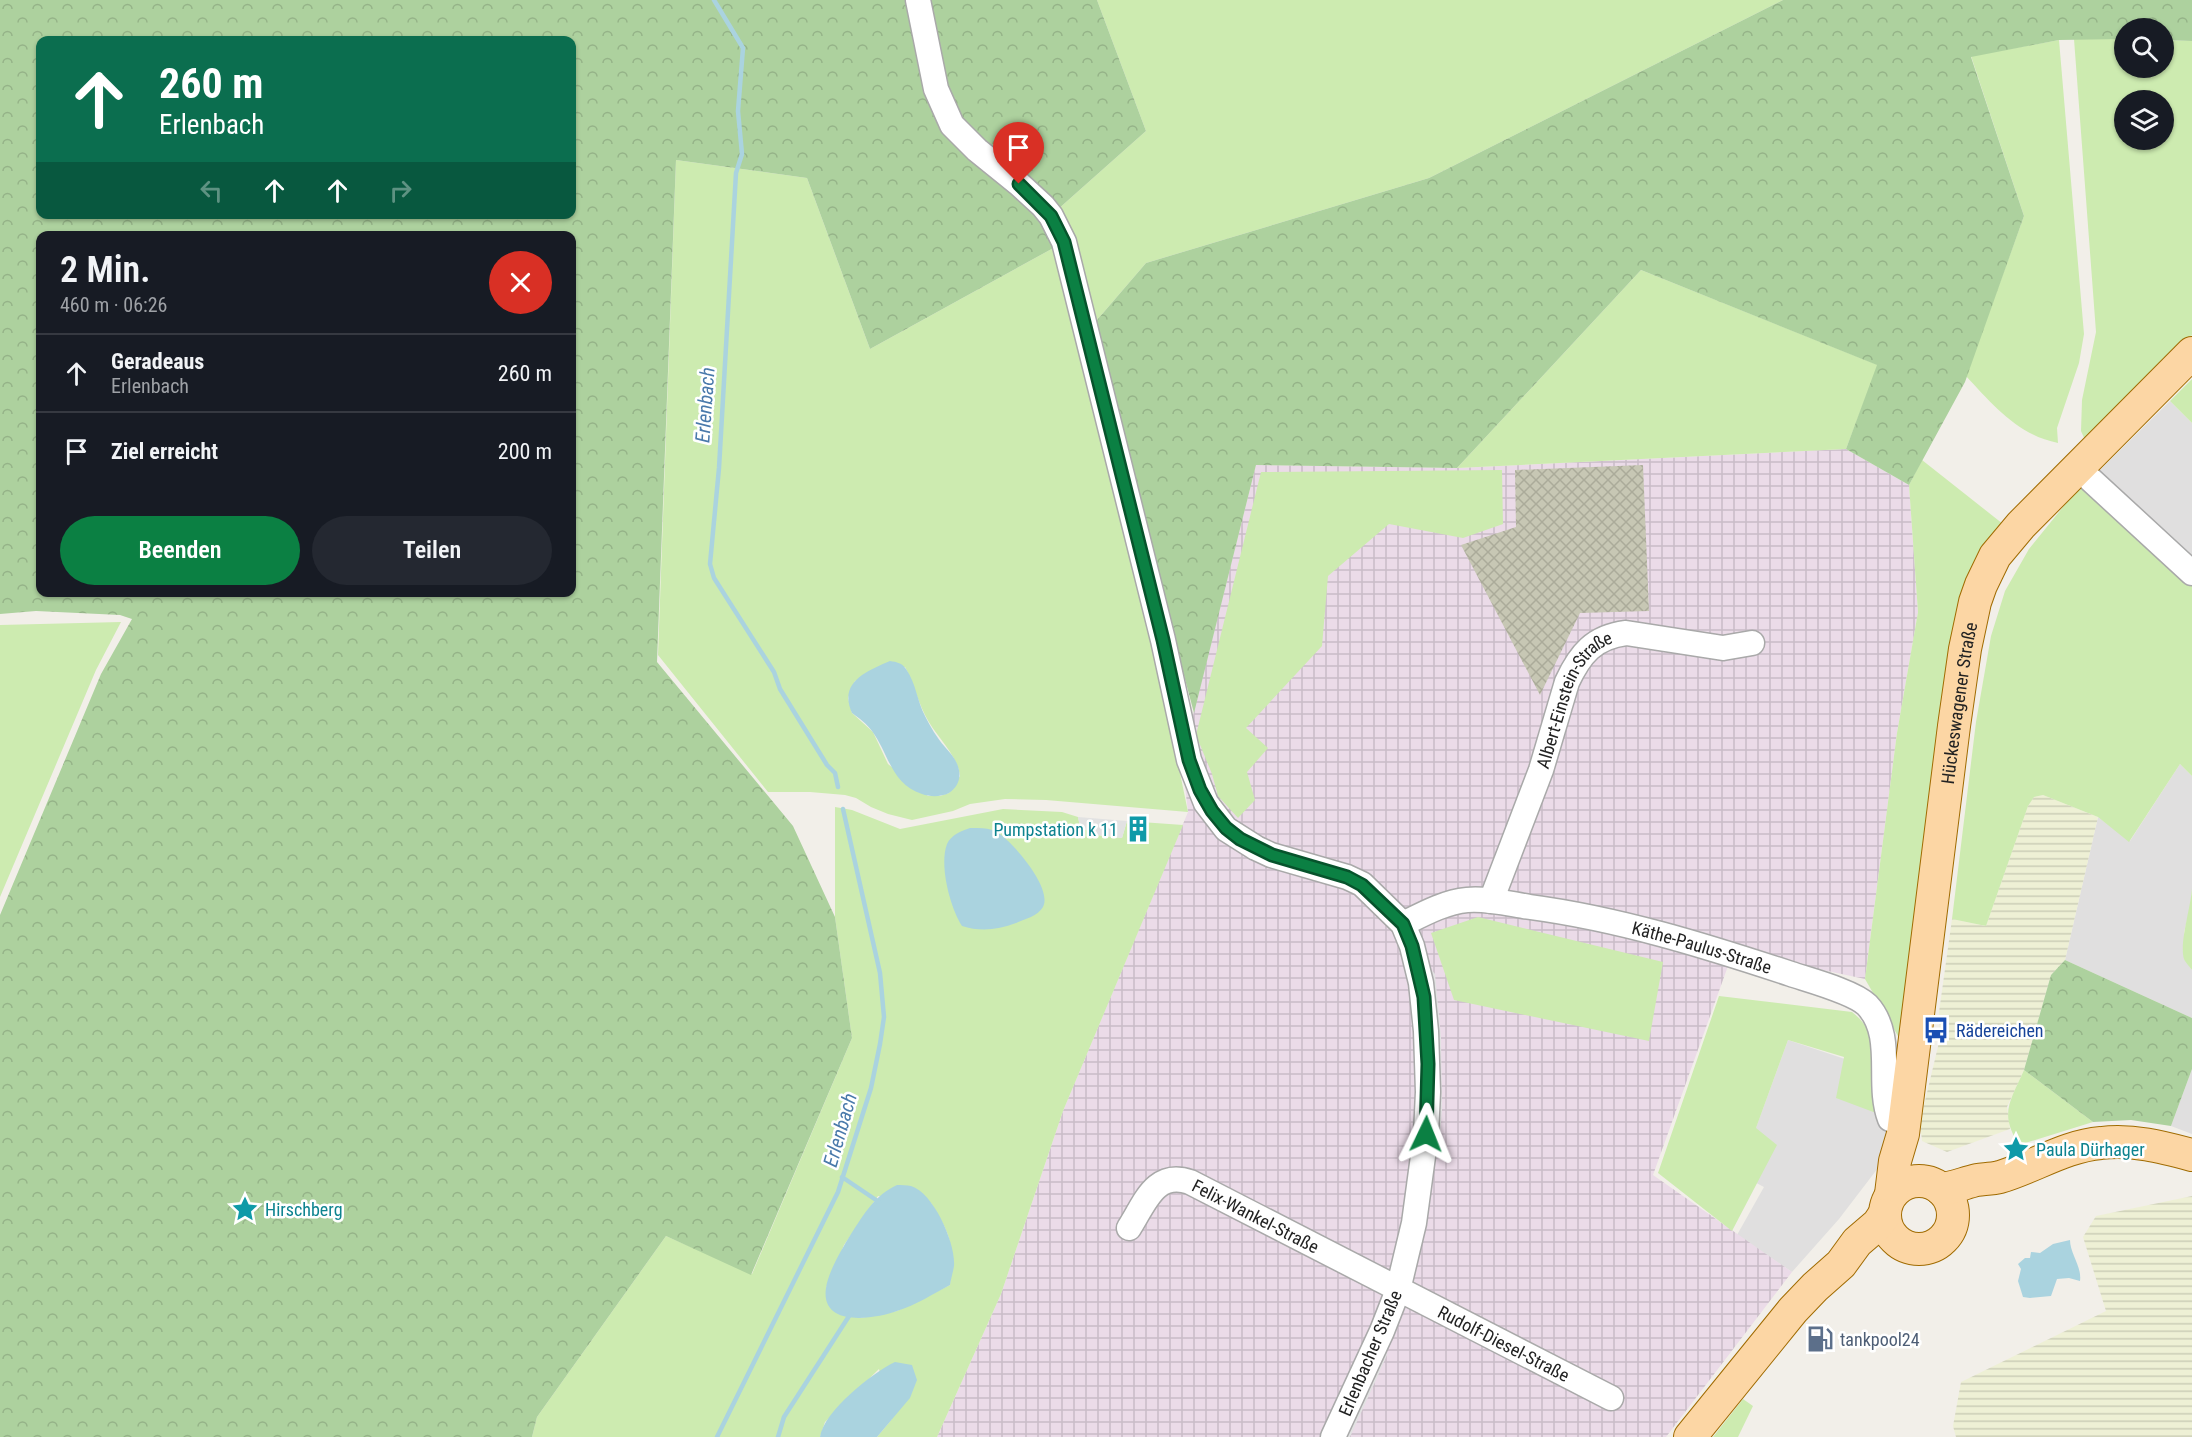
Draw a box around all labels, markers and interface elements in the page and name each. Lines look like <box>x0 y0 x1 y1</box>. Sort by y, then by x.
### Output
map controls <box>2114 18 2174 150</box>
button: search <box>2114 18 2174 78</box>
text: 260 m <box>159 59 264 108</box>
icon: ahead <box>60 60 138 138</box>
button: layers <box>2114 90 2174 150</box>
text: Erlenbach <box>159 109 264 141</box>
pin <box>993 122 1044 184</box>
icon: arrive <box>1002 131 1035 164</box>
icon: left <box>195 174 228 207</box>
icon: ahead <box>258 174 291 207</box>
icon: ahead <box>321 174 354 207</box>
icon: right <box>384 174 417 207</box>
text: 2 Min. <box>60 249 150 291</box>
button: close <box>489 251 552 314</box>
text: 460 m · 06:26 <box>60 293 167 317</box>
text: Geradeaus <box>111 349 204 374</box>
icon: ahead <box>60 357 93 390</box>
text: 260 m <box>498 361 552 386</box>
water label: Erlenbach <box>690 366 720 444</box>
text: Erlenbach <box>111 374 189 398</box>
icon: arrive <box>60 435 93 468</box>
text: Ziel erreicht <box>111 439 218 464</box>
text: 200 m <box>498 439 552 464</box>
button: Beenden <box>60 516 300 585</box>
button: Teilen <box>312 516 552 585</box>
street label: Hückeswagener Straße <box>1936 620 1981 785</box>
street label: Albert-Einstein-Straße <box>1532 626 1615 771</box>
building icon: Pumpstation k 11 <box>1123 814 1153 844</box>
place label: Pumpstation k 11 <box>993 819 1118 840</box>
street label: Käthe-Paulus-Straße <box>1630 917 1774 977</box>
bus stop icon: Rädereichen <box>1921 1015 1951 1045</box>
place label: Rädereichen <box>1956 1020 2044 1041</box>
water label: Erlenbach <box>818 1090 862 1170</box>
position arrow <box>1394 1102 1458 1166</box>
place icon: Paula Dürhager <box>2001 1134 2031 1164</box>
place label: Paula Dürhager <box>2036 1139 2145 1160</box>
street label: Felix-Wankel-Straße <box>1189 1175 1323 1257</box>
place icon: Hirschberg <box>230 1194 260 1224</box>
place label: Hirschberg <box>265 1199 343 1220</box>
street label: Erlenbacher Straße <box>1334 1287 1406 1419</box>
street label: Rudolf-Diesel-Straße <box>1435 1301 1573 1386</box>
fuel station icon: tankpool24 <box>1805 1324 1835 1354</box>
place label: tankpool24 <box>1840 1329 1920 1350</box>

